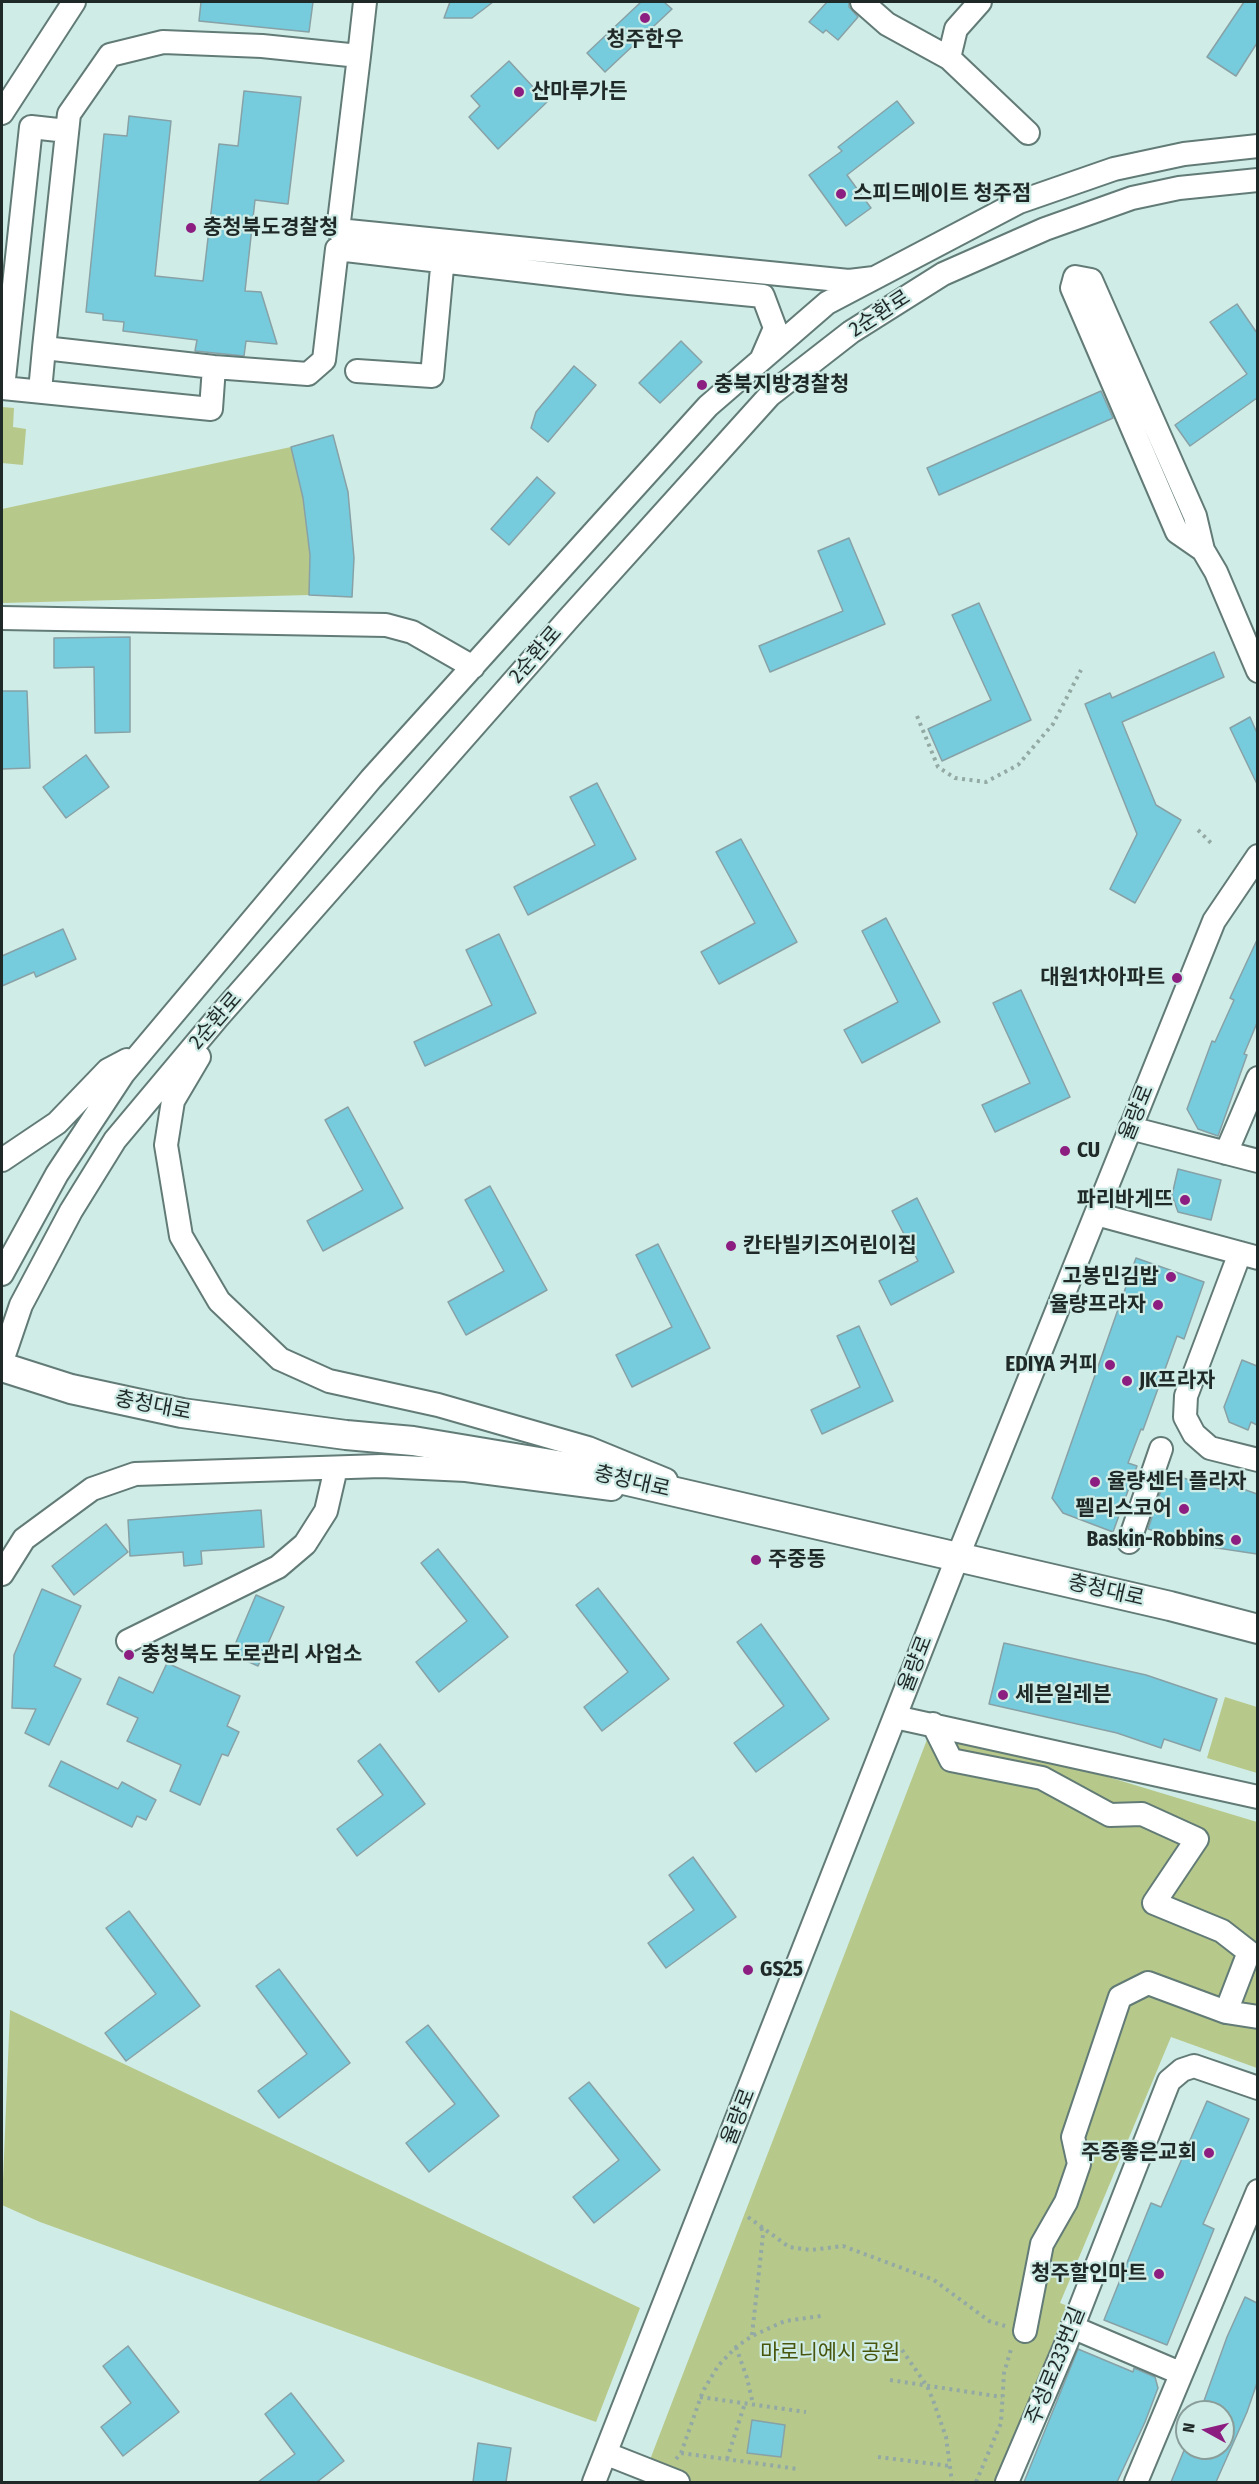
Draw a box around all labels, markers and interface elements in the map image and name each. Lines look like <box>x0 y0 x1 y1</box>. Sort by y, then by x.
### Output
marker: 청주한우 <box>638 11 652 25</box>
place label: 청주한우 <box>606 27 684 53</box>
place label: 산마루가든 <box>531 79 628 105</box>
marker: 산마루가든 <box>512 85 526 99</box>
place label: 스피드메이트 청주점 <box>853 181 1031 207</box>
marker: 스피드메이트 청주점 <box>834 187 848 201</box>
place label: 충청북도경찰청 <box>203 215 338 241</box>
marker: 충청북도경찰청 <box>184 221 198 235</box>
street label: 2순환로 <box>845 285 915 343</box>
place label: 충북지방경찰청 <box>714 372 849 398</box>
marker: 충북지방경찰청 <box>695 378 709 392</box>
street label: 2순환로 <box>504 621 568 689</box>
place label: 대원1차아파트 <box>1040 965 1165 991</box>
marker: 대원1차아파트 <box>1170 971 1184 985</box>
street label: 2순환로 <box>184 987 248 1055</box>
street label: 율량로 <box>1114 1081 1160 1145</box>
place label: CU <box>1077 1138 1100 1164</box>
marker: CU <box>1058 1144 1072 1158</box>
place label: 파리바게뜨 <box>1076 1187 1173 1213</box>
marker: 파리바게뜨 <box>1178 1193 1192 1207</box>
place label: 칸타빌키즈어린이집 <box>743 1233 917 1259</box>
marker: 칸타빌키즈어린이집 <box>724 1239 738 1253</box>
place label: 고봉민김밥 <box>1062 1264 1159 1290</box>
marker: 고봉민김밥 <box>1164 1270 1178 1284</box>
place label: 율량프라자 <box>1049 1292 1146 1318</box>
marker: 율량프라자 <box>1151 1298 1165 1312</box>
place label: EDIYA 커피 <box>1005 1352 1098 1378</box>
marker: EDIYA 커피 <box>1103 1358 1117 1372</box>
place label: JK프라자 <box>1139 1368 1215 1394</box>
marker: JK프라자 <box>1120 1374 1134 1388</box>
street label: 충청대로 <box>113 1386 193 1426</box>
street label: 충청대로 <box>592 1461 672 1503</box>
place label: 율량센터 플라자 <box>1107 1469 1247 1495</box>
marker: 율량센터 플라자 <box>1088 1475 1102 1489</box>
place label: 펠리스코어 <box>1075 1496 1172 1522</box>
marker: 펠리스코어 <box>1177 1502 1191 1516</box>
place label: Baskin-Robbins <box>1087 1527 1224 1553</box>
marker: Baskin-Robbins <box>1229 1533 1243 1547</box>
place label: 주중동 <box>768 1547 826 1573</box>
marker: 주중동 <box>749 1553 763 1567</box>
street label: 충청대로 <box>1066 1570 1146 1612</box>
street label: 율량로 <box>894 1632 938 1696</box>
place label: 충청북도 도로관리 사업소 <box>141 1642 362 1668</box>
marker: 충청북도 도로관리 사업소 <box>122 1648 136 1662</box>
place label: 세븐일레븐 <box>1015 1682 1112 1708</box>
marker: 세븐일레븐 <box>996 1688 1010 1702</box>
place label: GS25 <box>760 1957 803 1983</box>
marker: GS25 <box>741 1963 755 1977</box>
street label: 율량로 <box>717 2085 761 2149</box>
place label: 주중좋은교회 <box>1081 2140 1197 2166</box>
marker: 주중좋은교회 <box>1202 2146 1216 2160</box>
place label: 청주할인마트 <box>1031 2261 1147 2287</box>
marker: 청주할인마트 <box>1152 2267 1166 2281</box>
street label: 주성로233번길 <box>1021 2303 1091 2429</box>
park label: 마로니에시 공원 <box>760 2340 900 2366</box>
north arrow <box>1175 2400 1235 2460</box>
text: N <box>1179 2422 1199 2434</box>

